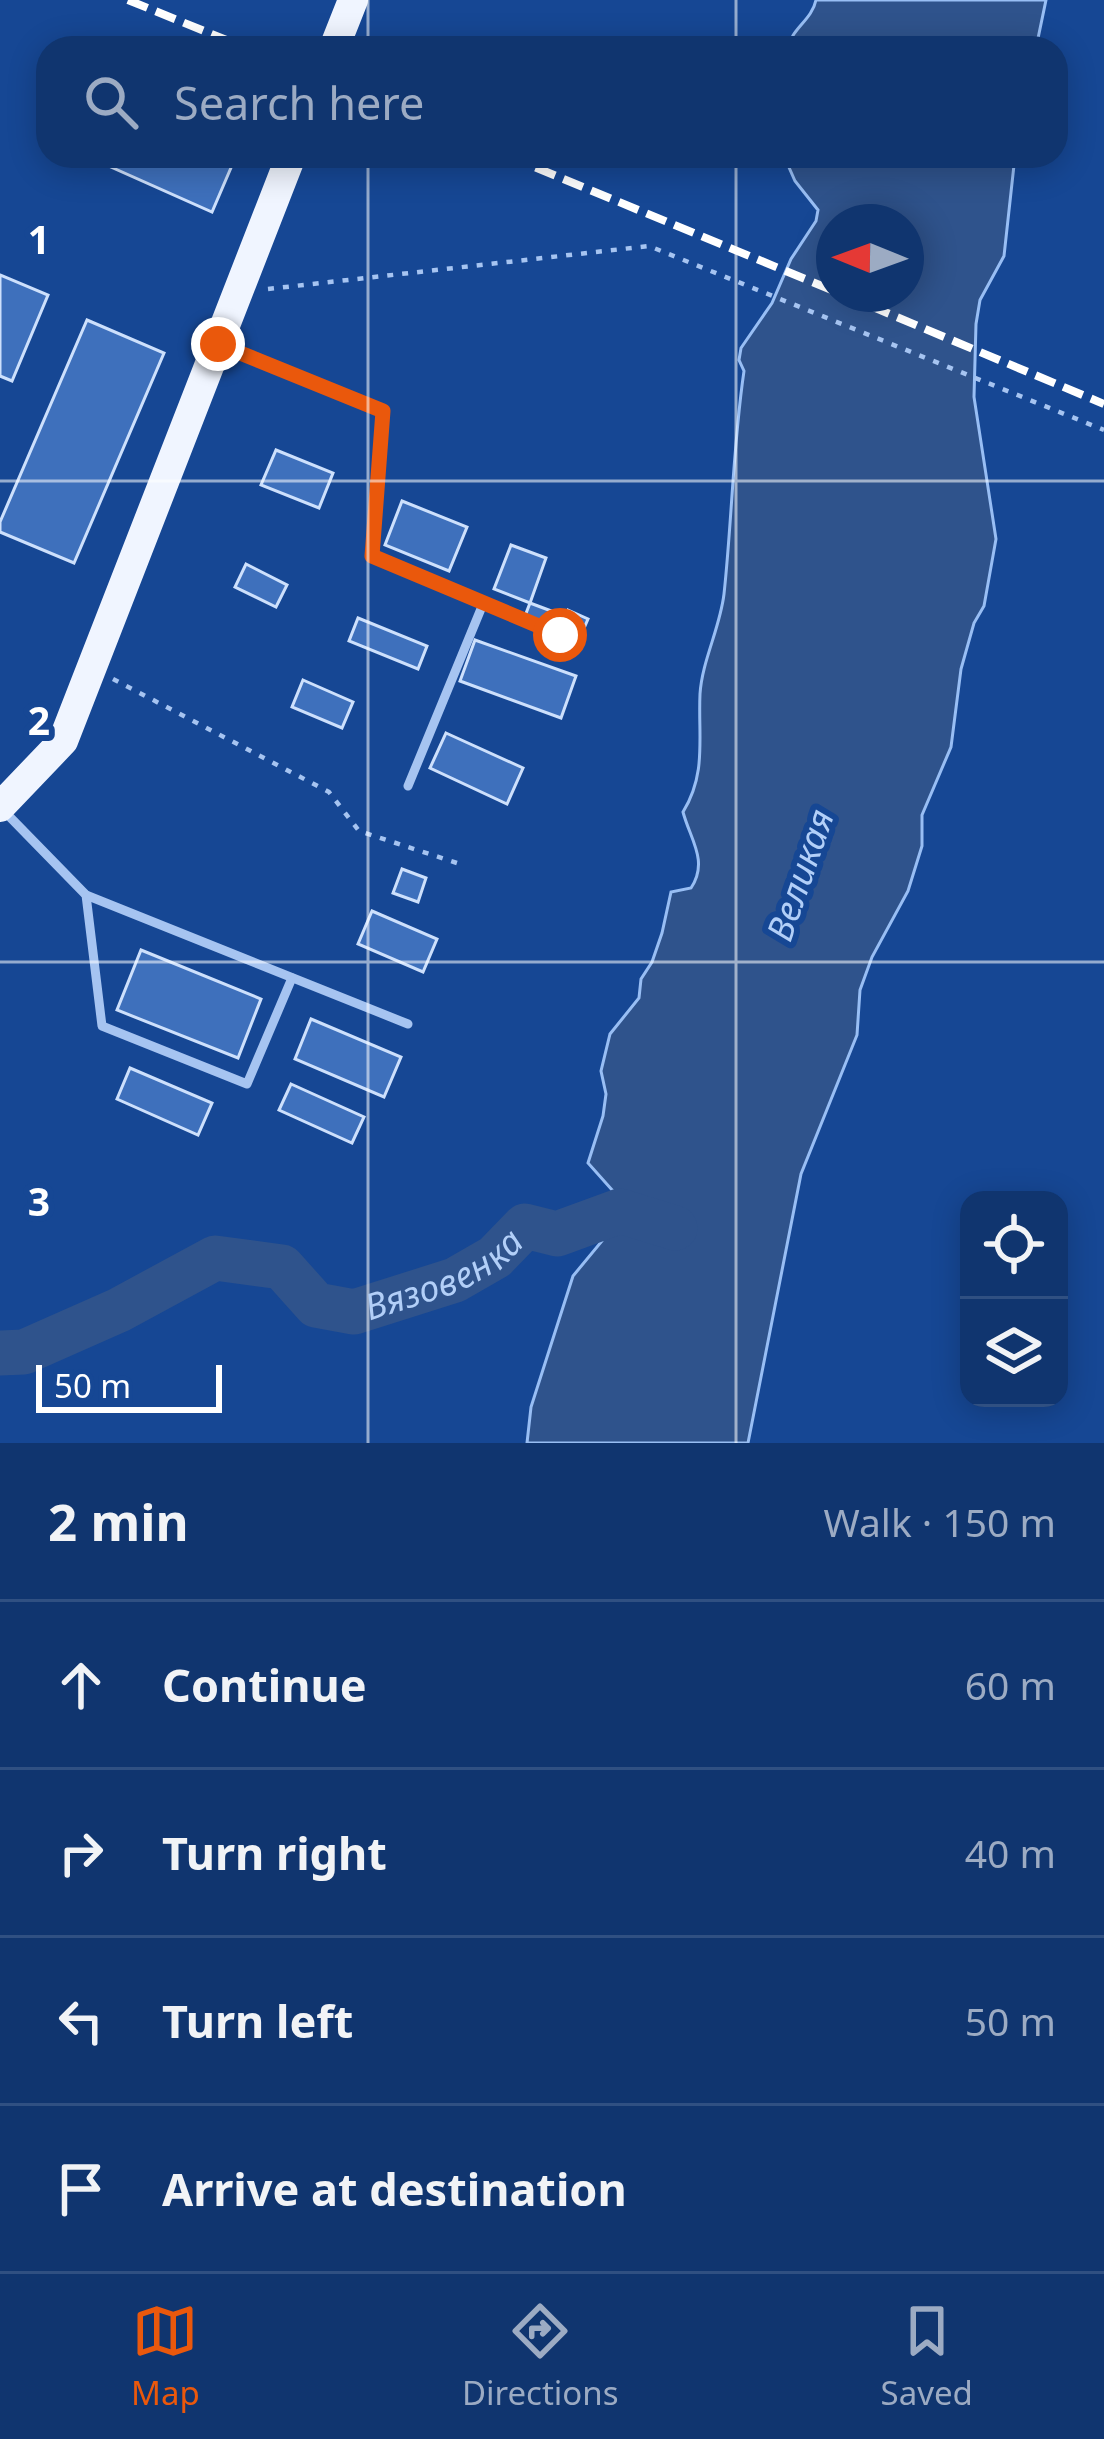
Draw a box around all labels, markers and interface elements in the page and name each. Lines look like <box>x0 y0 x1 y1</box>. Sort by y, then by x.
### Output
search box <box>36 36 1068 168</box>
icon: search <box>78 69 144 135</box>
text: Search here <box>174 72 424 133</box>
north arrow <box>816 204 924 312</box>
text: 1 <box>28 212 50 265</box>
route end <box>191 317 245 371</box>
route start <box>533 608 587 662</box>
text: 2 <box>28 693 50 746</box>
water label: Великая <box>754 803 845 947</box>
text: 3 <box>28 1174 50 1227</box>
map controls <box>960 1191 1068 1407</box>
button: locate <box>960 1191 1068 1299</box>
water label: Вязовенка <box>358 1217 534 1331</box>
button: layers <box>960 1299 1068 1407</box>
scale bar <box>36 1359 222 1412</box>
text: 50 m <box>54 1363 131 1408</box>
text: 2 min <box>48 1486 189 1556</box>
text: Walk · 150 m <box>823 1495 1056 1548</box>
icon: ahead <box>48 1652 114 1718</box>
text: Continue <box>162 1654 367 1715</box>
text: 60 m <box>965 1658 1056 1711</box>
icon: right <box>48 1820 114 1886</box>
text: Turn right <box>162 1822 387 1883</box>
text: 40 m <box>965 1826 1056 1879</box>
icon: left <box>48 1988 114 2054</box>
text: Turn left <box>162 1990 353 2051</box>
text: 50 m <box>965 1994 1056 2047</box>
icon: arrive <box>48 2156 114 2222</box>
text: Arrive at destination <box>162 2158 627 2219</box>
tab: Map <box>131 2298 200 2415</box>
tab: Directions <box>462 2298 619 2415</box>
tab: Saved <box>881 2298 973 2415</box>

